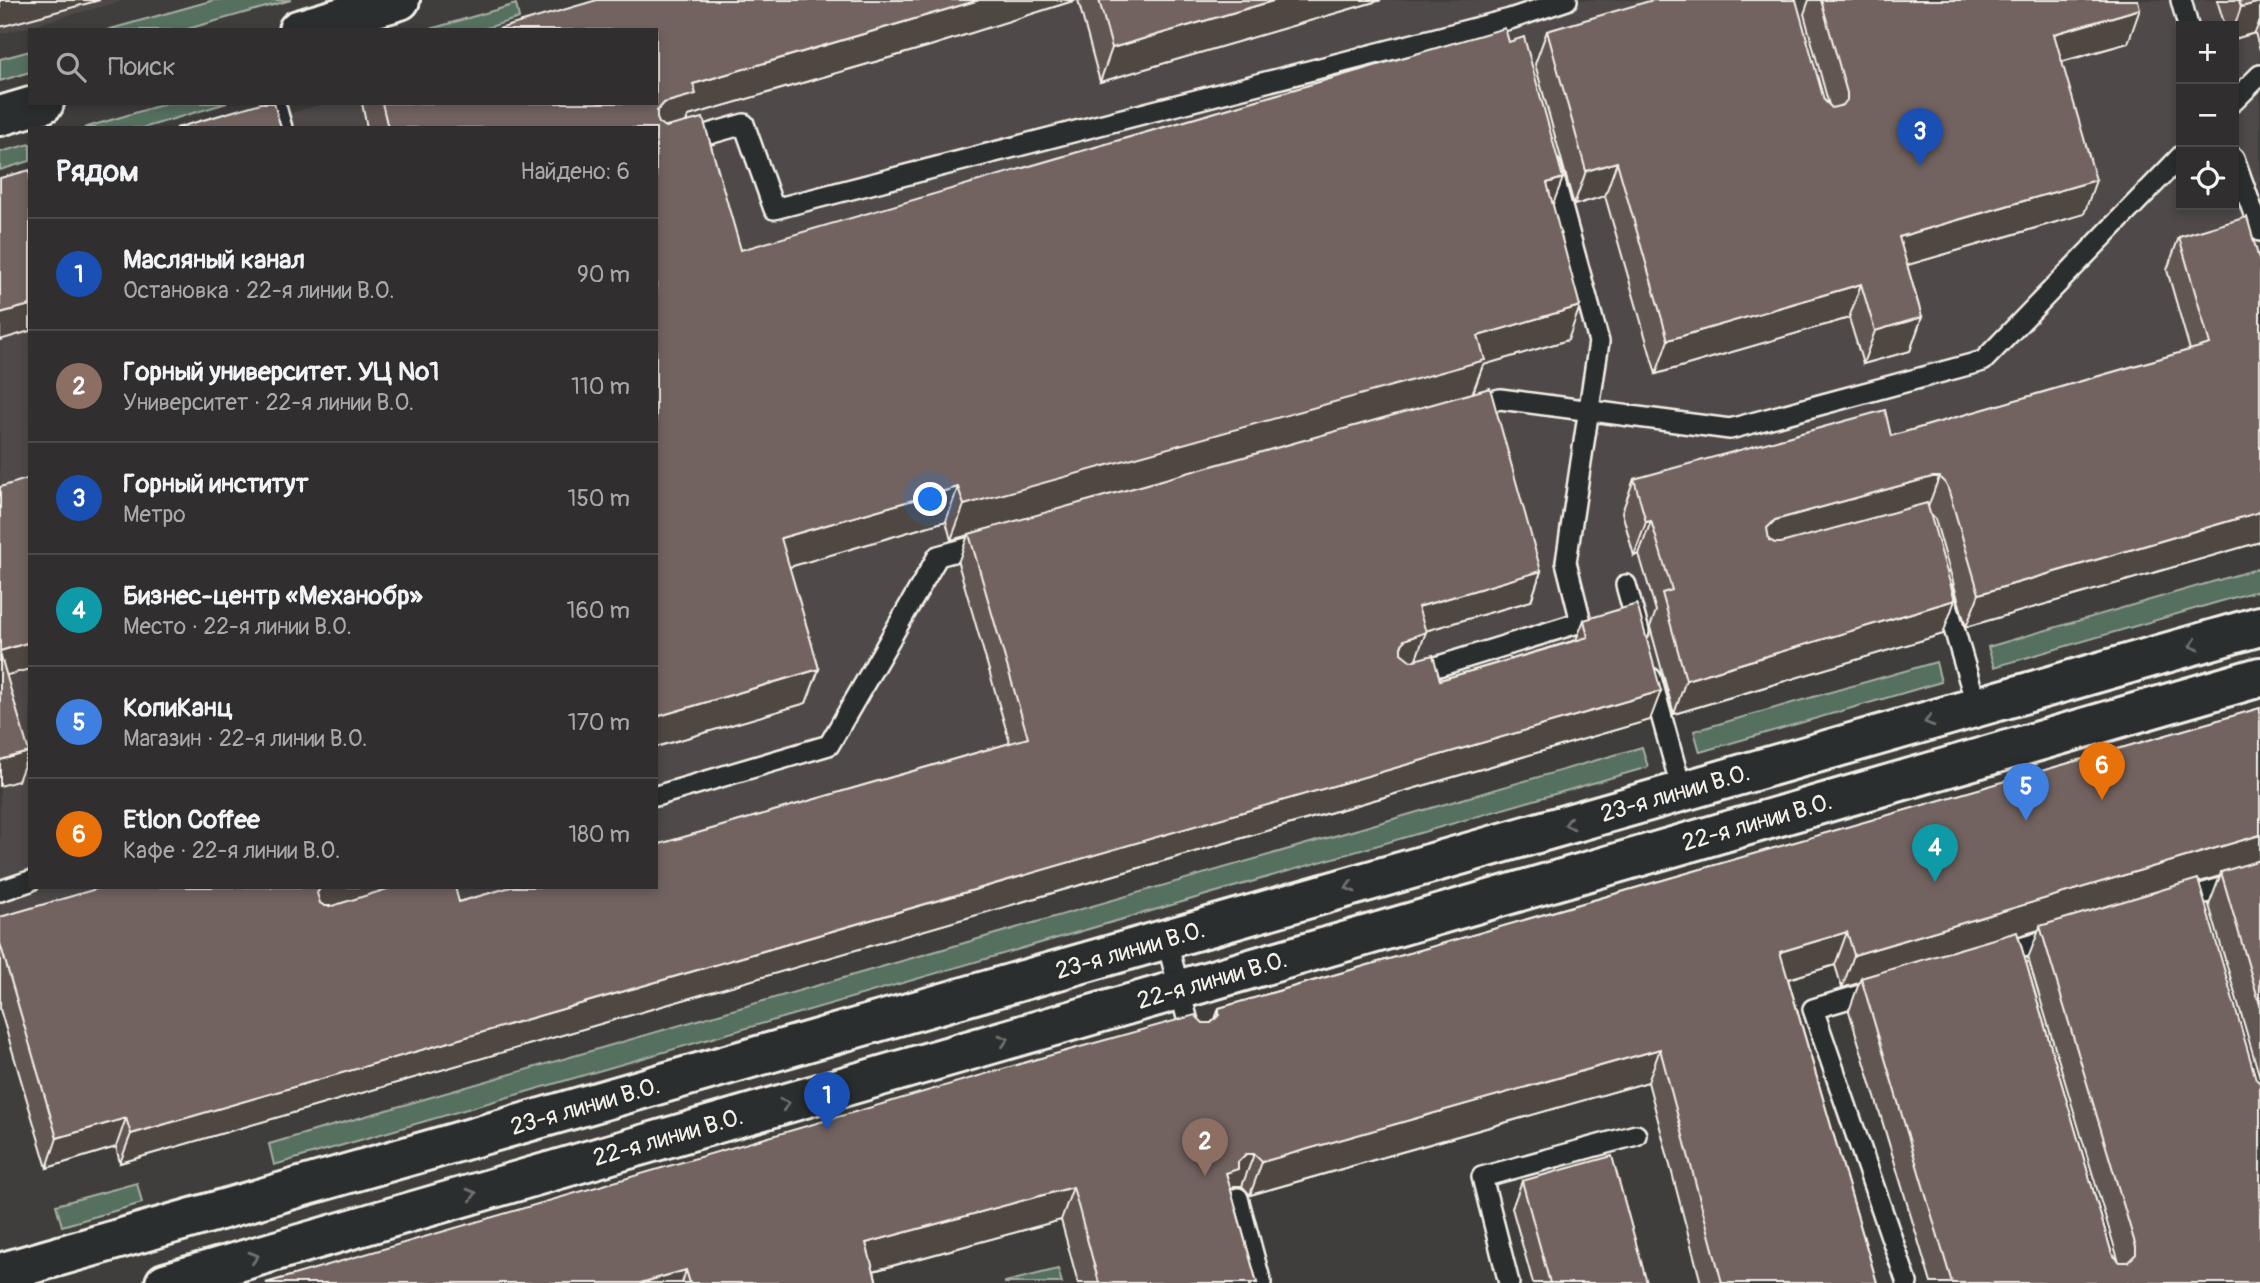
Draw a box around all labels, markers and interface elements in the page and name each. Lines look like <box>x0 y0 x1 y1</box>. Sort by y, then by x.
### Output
map controls <box>2176 21 2239 210</box>
button: + <box>2176 21 2239 84</box>
search box <box>28 28 658 105</box>
icon: search <box>52 48 90 86</box>
text: Поиск <box>108 51 176 83</box>
button: − <box>2176 84 2239 147</box>
pin: 3 <box>1897 108 1943 166</box>
button: locate <box>2176 147 2239 210</box>
text: Рядом <box>56 153 139 190</box>
text: Найдено: 6 <box>520 157 630 186</box>
text: Масляный канал <box>123 244 305 276</box>
text: 1 <box>75 260 84 289</box>
text: 90 m <box>577 260 630 289</box>
text: Остановка · 22-я линии В.О. <box>123 276 394 305</box>
text: Горный университет. УЦ №1 <box>123 356 439 388</box>
text: 2 <box>73 372 85 401</box>
text: 110 m <box>571 372 630 401</box>
text: Университет · 22-я линии В.О. <box>123 388 414 417</box>
text: Горный институт <box>123 468 308 500</box>
your location <box>913 482 947 516</box>
text: 3 <box>73 484 85 513</box>
text: 150 m <box>567 484 630 513</box>
text: Метро <box>123 500 186 529</box>
text: Бизнес-центр «Механобр» <box>123 580 423 612</box>
text: 4 <box>72 596 86 625</box>
text: 160 m <box>566 596 630 625</box>
text: Место · 22-я линии В.О. <box>123 612 352 641</box>
one-way arrow <box>2189 636 2201 651</box>
text: КопиКанц <box>123 692 233 724</box>
text: 5 <box>73 708 85 737</box>
text: 170 m <box>568 708 630 737</box>
one-way arrow <box>1923 713 1935 727</box>
text: Магазин · 22-я линии В.О. <box>123 724 367 753</box>
pin: 6 <box>2079 742 2125 800</box>
street label: 23-я линии В.О. <box>1597 758 1753 829</box>
pin: 5 <box>2003 763 2049 821</box>
street label: 22-я линии В.О. <box>1679 787 1836 858</box>
text: Etlon Coffee <box>123 804 260 836</box>
one-way arrow <box>1563 816 1575 830</box>
text: 6 <box>72 820 86 849</box>
text: 180 m <box>568 820 630 849</box>
pin: 4 <box>1912 824 1958 882</box>
text: Кафе · 22-я линии В.О. <box>123 836 340 865</box>
one-way arrow <box>1344 878 1356 893</box>
street label: 23-я линии В.О. <box>1052 915 1208 986</box>
street label: 22-я линии В.О. <box>1134 945 1291 1016</box>
one-way arrow <box>997 1034 1009 1049</box>
street label: 23-я линии В.О. <box>507 1071 663 1142</box>
pin: 1 <box>804 1072 850 1130</box>
one-way arrow <box>779 1097 791 1112</box>
street label: 22-я линии В.О. <box>590 1102 747 1173</box>
pin: 2 <box>1182 1118 1228 1176</box>
one-way arrow <box>466 1188 478 1202</box>
one-way arrow <box>248 1251 260 1266</box>

